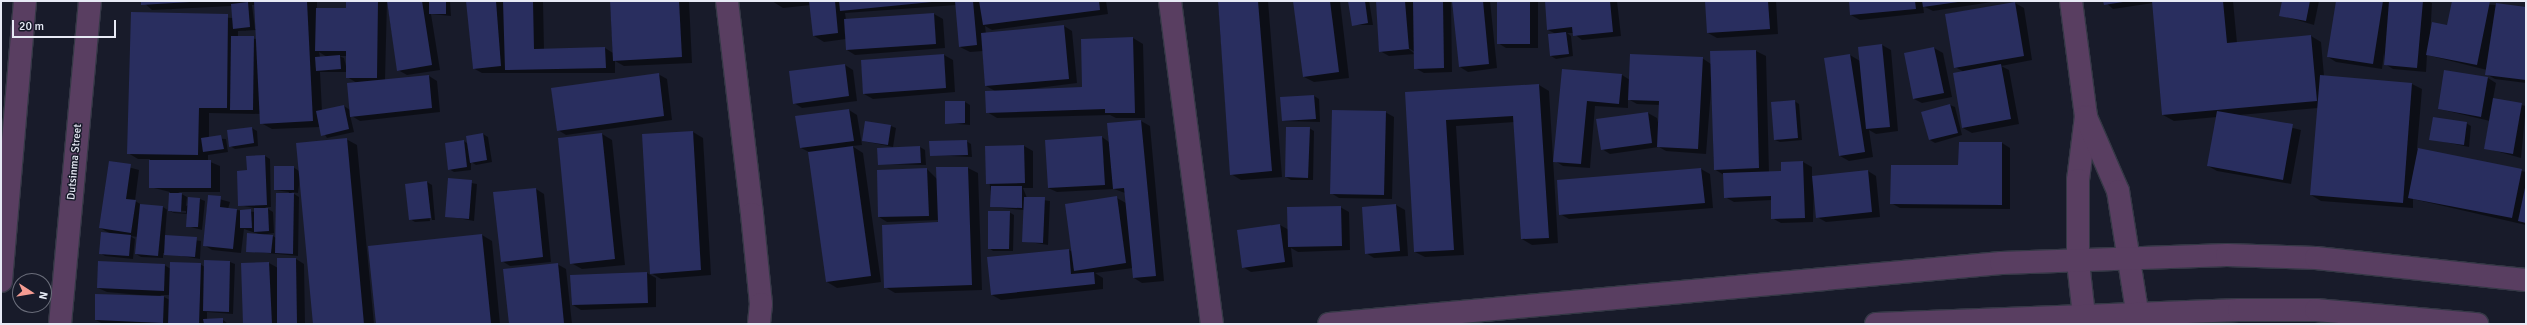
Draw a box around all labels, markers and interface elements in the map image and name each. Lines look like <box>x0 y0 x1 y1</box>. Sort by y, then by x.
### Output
scale bar <box>14 12 118 38</box>
text: 20 m <box>19 19 44 34</box>
street label: Dutsinma Street <box>65 123 85 201</box>
north arrow <box>12 273 52 313</box>
text: N <box>36 290 50 300</box>

